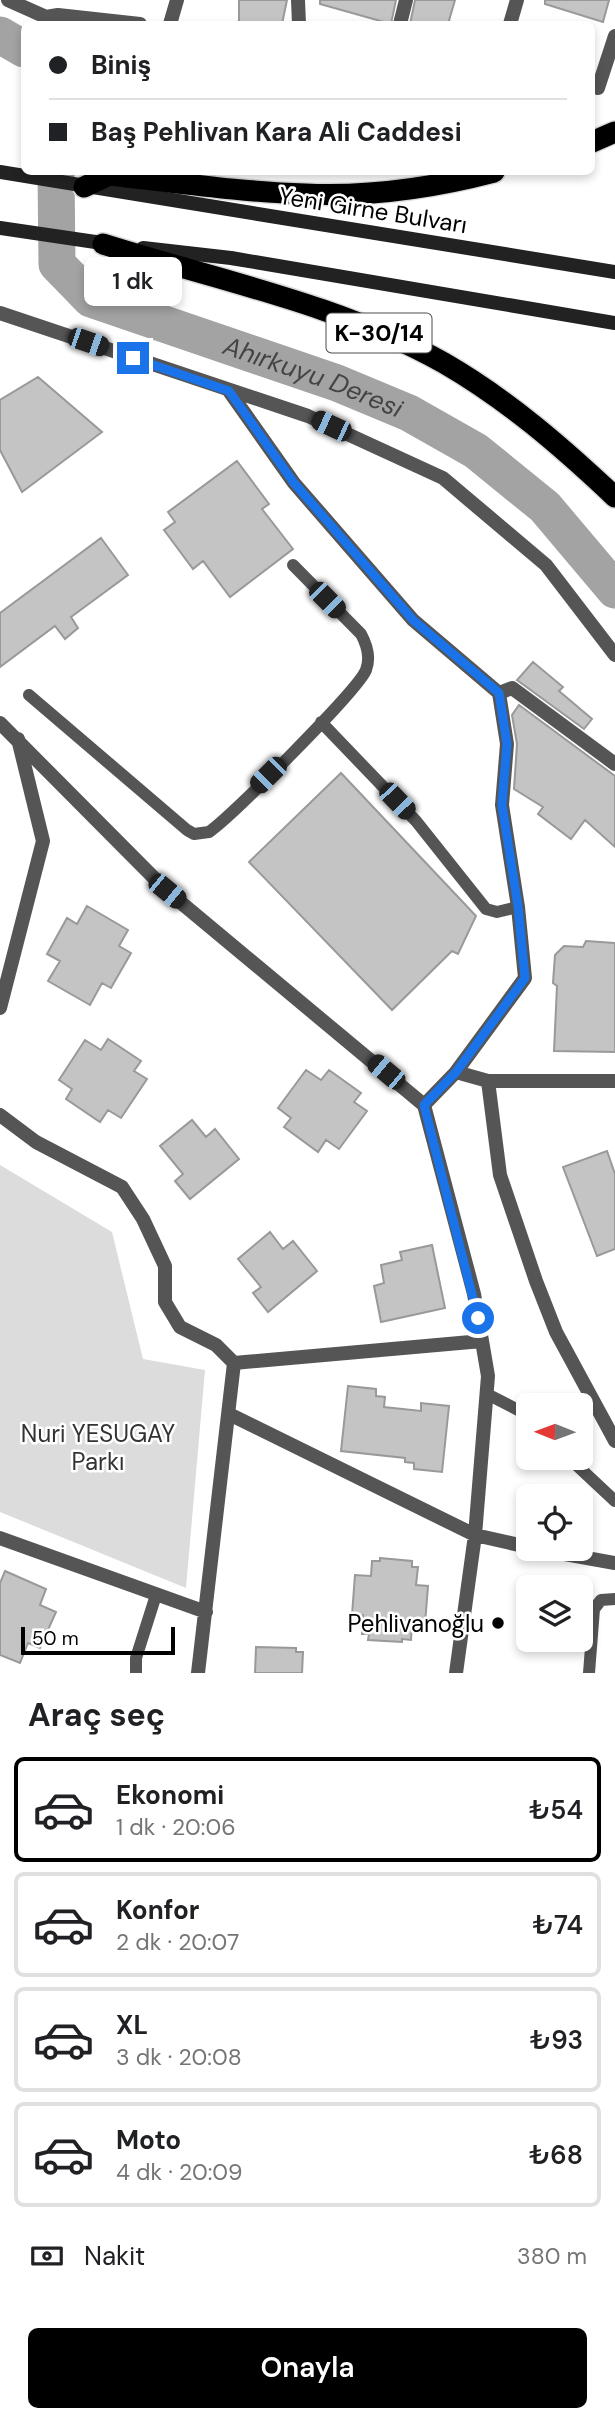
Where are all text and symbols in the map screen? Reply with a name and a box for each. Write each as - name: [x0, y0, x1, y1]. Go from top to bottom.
- text: Biniş: [91, 48, 151, 82]
- text: Baş Pehlivan Kara Ali Caddesi: [91, 115, 462, 149]
- street label: Yeni Girne Bulvarı: [277, 180, 469, 240]
- callout: 1 dk: [84, 256, 182, 306]
- text: 1 dk: [112, 266, 154, 296]
- road number: K-30/14: [326, 314, 432, 352]
- car: [65, 325, 112, 359]
- water label: Ahırkuyu Deresi: [218, 328, 408, 426]
- route end: [117, 342, 149, 374]
- car: [308, 408, 355, 444]
- car: [305, 578, 350, 622]
- car: [246, 753, 291, 797]
- car: [375, 779, 420, 823]
- car: [145, 870, 190, 912]
- car: [364, 1050, 409, 1094]
- route start: [462, 1302, 494, 1334]
- north arrow: [516, 1393, 593, 1470]
- map controls: [516, 1393, 593, 1652]
- park label: Nuri YESUGAY Parkı: [21, 1418, 175, 1477]
- button: locate: [516, 1484, 593, 1561]
- button: layers: [516, 1575, 593, 1652]
- place label: Pehlivanoğlu: [348, 1608, 484, 1639]
- marker: Pehlivanoğlu: [490, 1615, 506, 1631]
- scale bar: [21, 1624, 175, 1656]
- text: 50 m: [32, 1626, 79, 1651]
- text: Araç seç: [28, 1694, 165, 1736]
- icon: car: [32, 1778, 95, 1841]
- text: Ekonomi: [116, 1778, 224, 1812]
- text: ₺54: [529, 1793, 583, 1827]
- text: 1 dk · 20:06: [116, 1812, 236, 1842]
- icon: car: [32, 1893, 95, 1956]
- text: Konfor: [116, 1893, 199, 1927]
- text: ₺74: [533, 1908, 583, 1942]
- text: 2 dk · 20:07: [116, 1927, 239, 1957]
- icon: car: [32, 2008, 95, 2071]
- text: XL: [116, 2008, 148, 2042]
- text: ₺93: [530, 2023, 583, 2057]
- text: 3 dk · 20:08: [116, 2042, 242, 2072]
- icon: car: [32, 2123, 95, 2186]
- text: Moto: [116, 2123, 181, 2157]
- text: ₺68: [529, 2138, 583, 2172]
- text: 4 dk · 20:09: [116, 2157, 242, 2187]
- icon: cash: [28, 2237, 66, 2275]
- text: Nakit: [84, 2239, 145, 2273]
- text: 380 m: [517, 2241, 587, 2271]
- button: Onayla: [28, 2328, 587, 2408]

